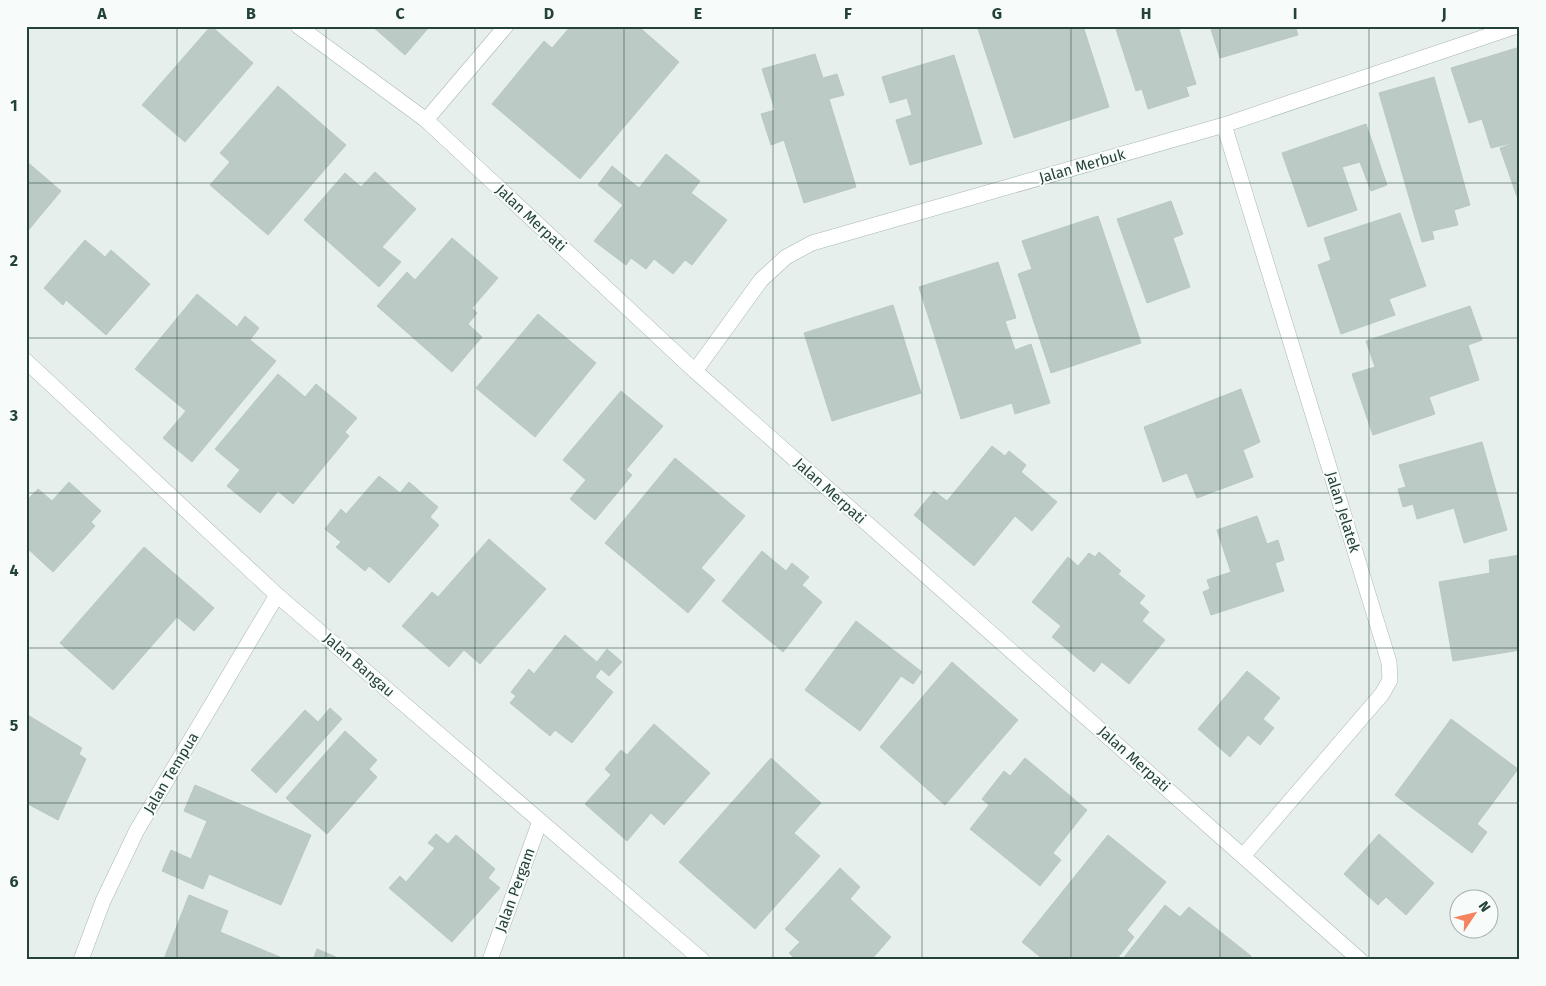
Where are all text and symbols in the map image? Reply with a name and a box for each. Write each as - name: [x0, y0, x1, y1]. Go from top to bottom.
- text: A: [96, 4, 107, 23]
- text: B: [246, 4, 256, 23]
- text: C: [395, 4, 405, 23]
- text: D: [544, 4, 554, 23]
- text: E: [694, 4, 702, 23]
- text: F: [844, 4, 852, 23]
- text: G: [992, 4, 1002, 23]
- text: H: [1141, 4, 1151, 23]
- text: I: [1293, 4, 1297, 23]
- text: J: [1440, 4, 1447, 23]
- text: 1: [10, 96, 18, 115]
- street label: Jalan Merbuk: [1037, 145, 1127, 187]
- street label: Jalan Merpati: [492, 181, 570, 255]
- text: 2: [10, 251, 18, 270]
- text: 3: [9, 406, 18, 425]
- street label: Jalan Merpati: [791, 454, 869, 528]
- street label: Jalan Jelatek: [1322, 469, 1364, 555]
- text: 4: [9, 561, 19, 580]
- street label: Jalan Bangau: [320, 629, 398, 701]
- text: 5: [10, 716, 19, 735]
- street label: Jalan Merpati: [1095, 722, 1173, 796]
- street label: Jalan Tempua: [140, 729, 202, 817]
- street label: Jalan Pergam: [491, 845, 539, 935]
- text: 6: [9, 872, 19, 891]
- north arrow: [1448, 888, 1498, 938]
- text: N: [1475, 898, 1494, 916]

